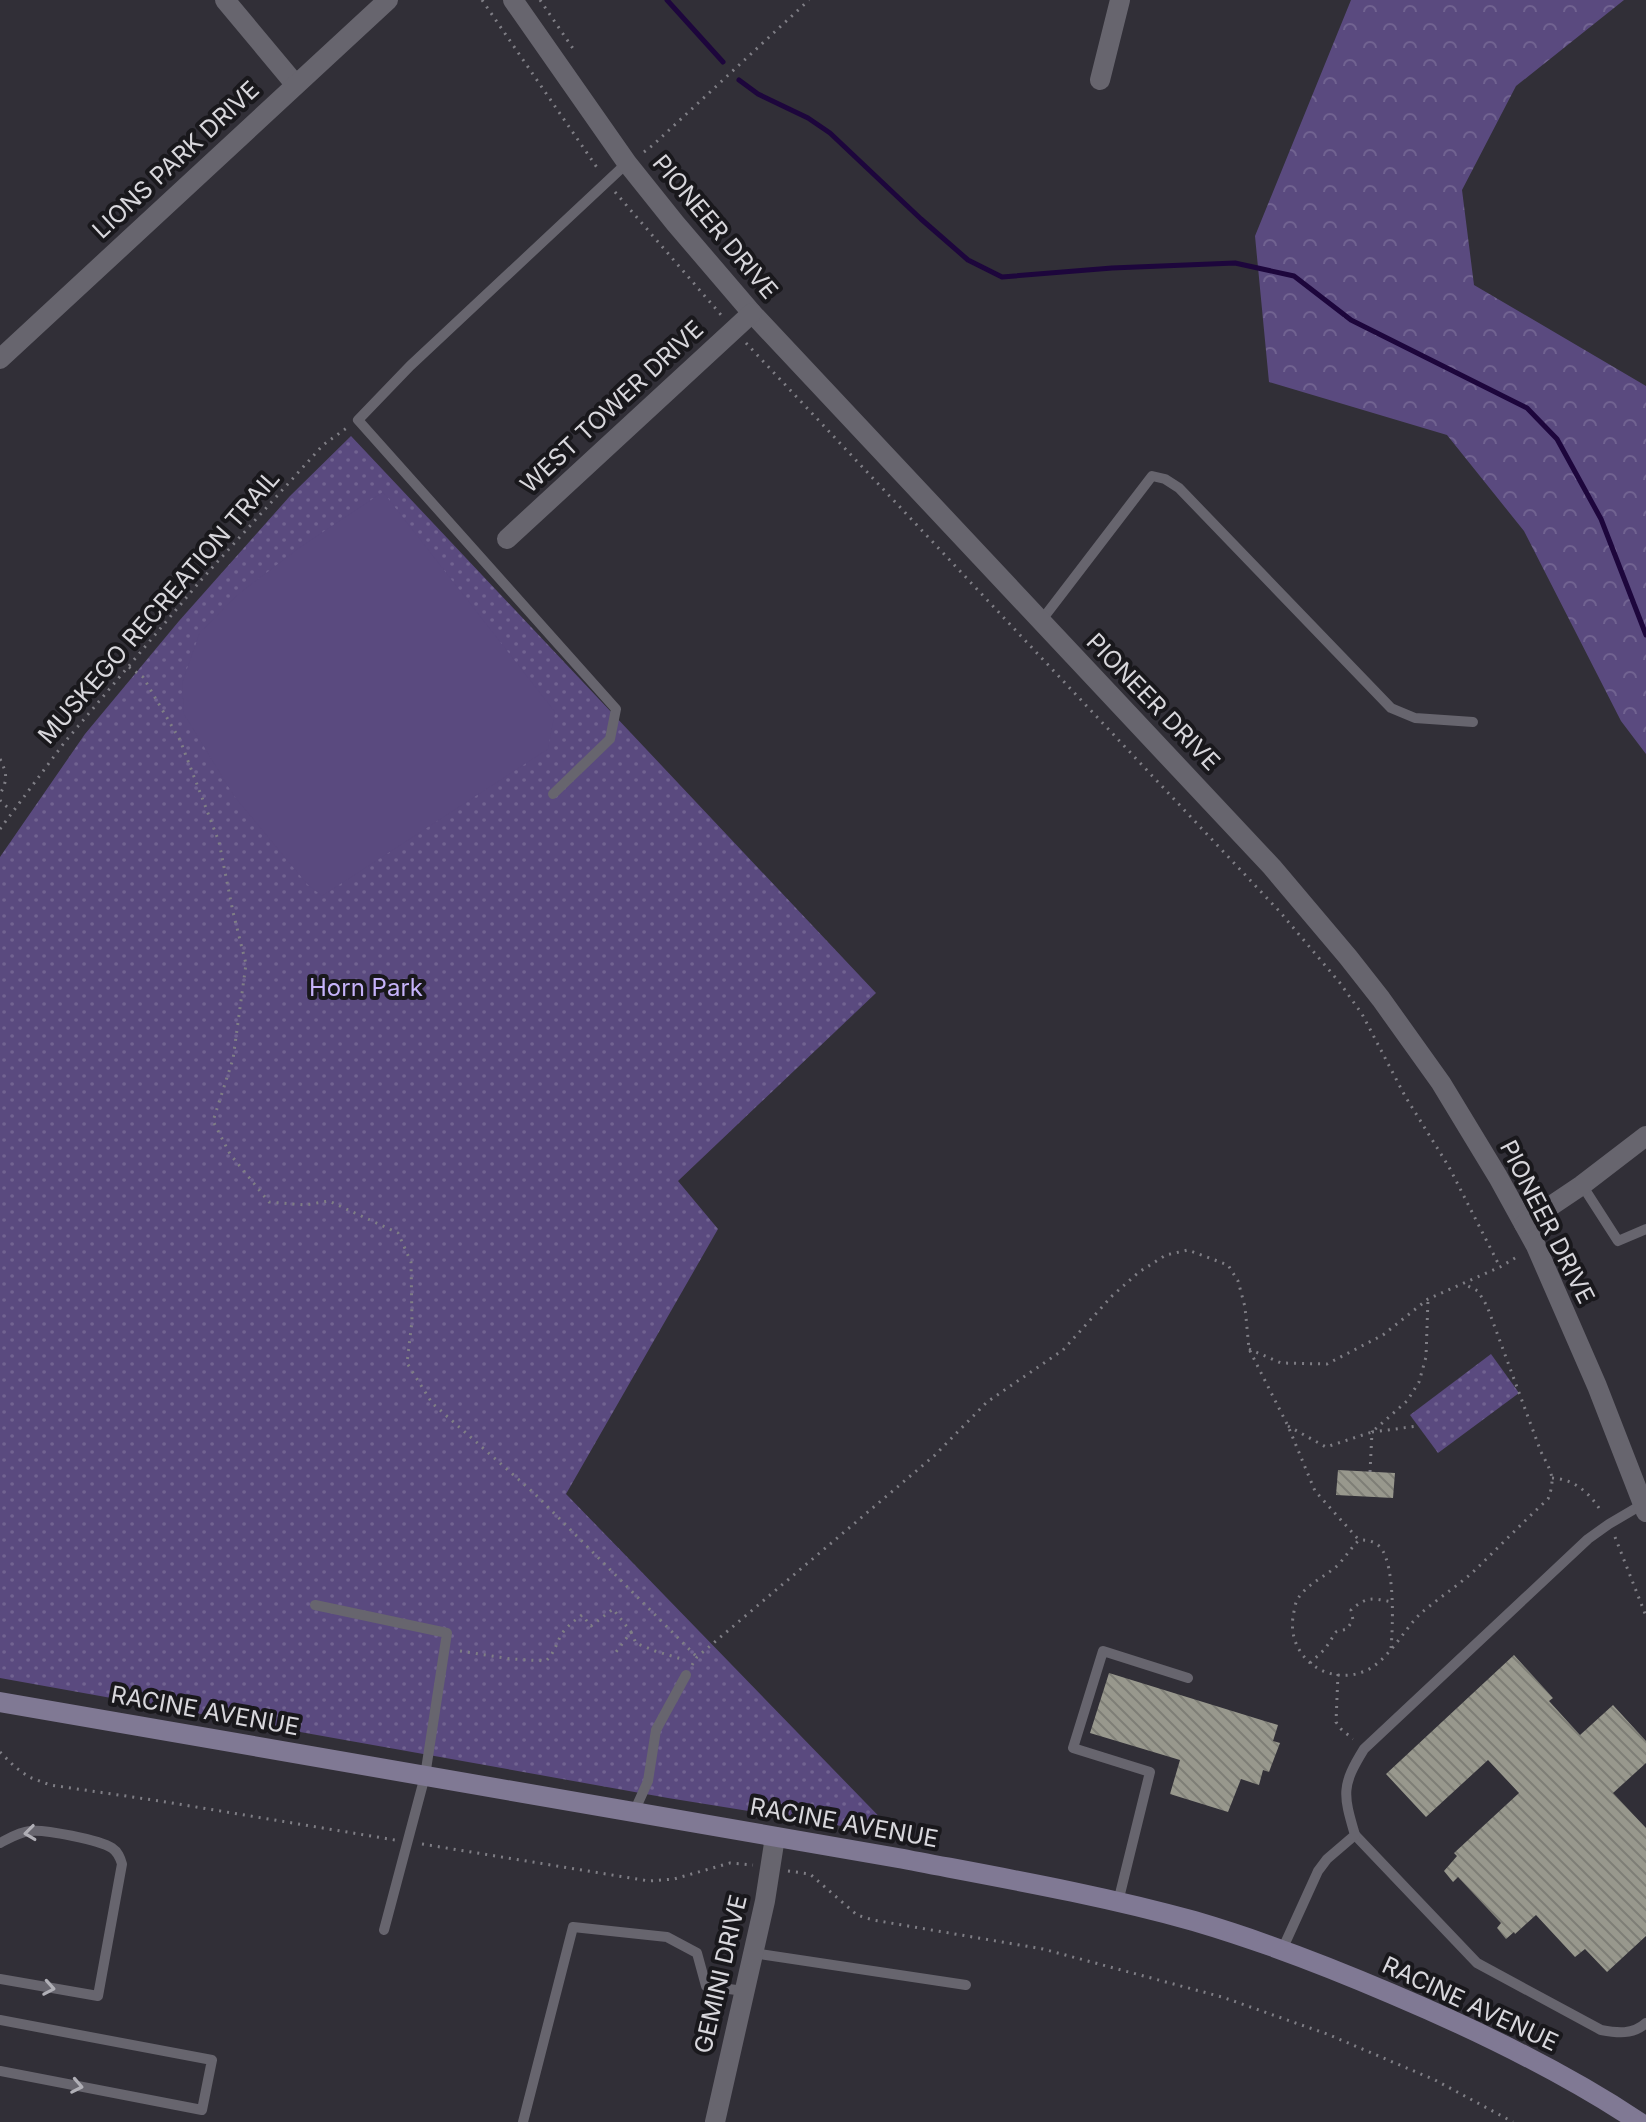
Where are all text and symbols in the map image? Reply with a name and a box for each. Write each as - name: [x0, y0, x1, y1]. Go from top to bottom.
- street label: LIONS PARK DRIVE: [86, 75, 265, 244]
- street label: PIONEER DRIVE: [647, 149, 784, 305]
- street label: WEST TOWER DRIVE: [514, 314, 709, 499]
- street label: MUSKEGO RECREATION TRAIL: [32, 464, 285, 749]
- street label: PIONEER DRIVE: [1081, 627, 1226, 776]
- park label: Horn Park: [309, 973, 423, 1002]
- street label: PIONEER DRIVE: [1494, 1135, 1601, 1308]
- street label: RACINE AVENUE: [109, 1680, 301, 1741]
- street label: RACINE AVENUE: [748, 1792, 940, 1853]
- one-way arrow: [23, 1824, 36, 1841]
- street label: GEMINI DRIVE: [688, 1892, 753, 2056]
- street label: RACINE AVENUE: [1378, 1950, 1563, 2057]
- one-way arrow: [42, 1978, 56, 1995]
- one-way arrow: [70, 2076, 83, 2093]

